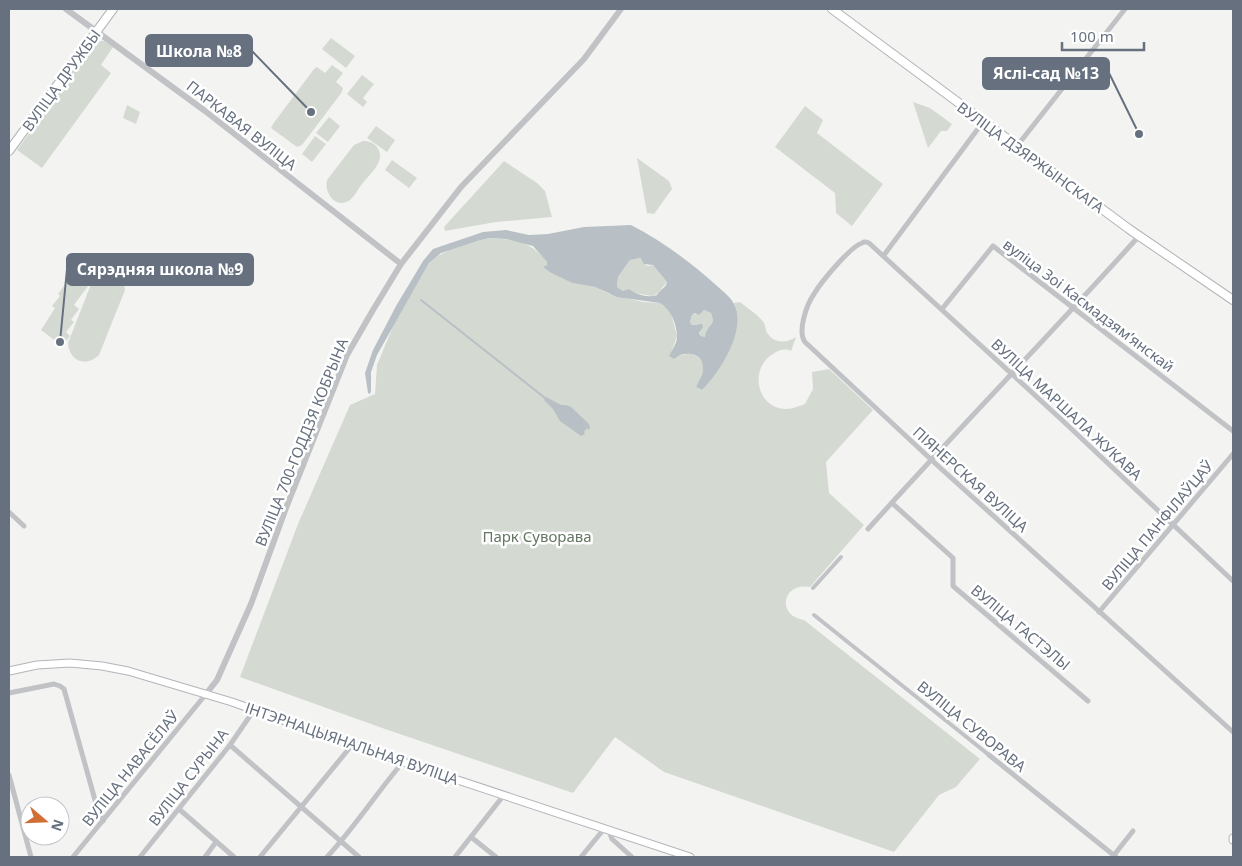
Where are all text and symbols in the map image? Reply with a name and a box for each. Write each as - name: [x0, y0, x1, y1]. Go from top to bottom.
- scale bar: [1062, 20, 1144, 52]
- street label: ВУЛІЦА ДРУЖБЫ: [17, 25, 105, 135]
- text: 100 m: [1070, 26, 1114, 46]
- callout: Школа №8: [146, 35, 252, 66]
- text: Школа №8: [156, 40, 242, 62]
- callout: Яслі-сад №13: [983, 58, 1109, 89]
- text: Яслі-сад №13: [993, 62, 1099, 84]
- street label: ПАРКАВАЯ ВУЛІЦА: [183, 76, 301, 175]
- street label: ВУЛІЦА ДЗЯРЖЫНСКАГА: [954, 97, 1109, 217]
- street label: вуліца Зоі Касмадзямʼянскай: [999, 234, 1179, 376]
- callout: Сярэдняя школа №9: [67, 254, 253, 285]
- text: Сярэдняя школа №9: [77, 258, 243, 280]
- street label: ВУЛІЦА МАРШАЛА ЖУКАВА: [987, 334, 1147, 485]
- street label: ВУЛІЦА 700-ГОДДЗЯ КОБРЫНА: [250, 335, 352, 549]
- street label: ПІЯНЕРСКАЯ ВУЛІЦА: [909, 422, 1033, 536]
- street label: ВУЛІЦА ПАНФІЛАЎЦАЎ: [1097, 455, 1218, 594]
- park label: Парк Суворава: [482, 526, 592, 546]
- street label: ВУЛІЦА ГАСТЭЛЫ: [967, 580, 1075, 674]
- street label: ВУЛІЦА СУВОРАВА: [914, 676, 1031, 776]
- street label: ІНТЭРНАЦЫЯНАЛЬНАЯ ВУЛІЦА: [243, 697, 462, 789]
- street label: ВУЛІЦА НАВАСЁЛАЎ: [77, 705, 183, 830]
- street label: ВУЛІЦА СУРЫНА: [144, 724, 233, 830]
- north arrow: [20, 796, 70, 846]
- text: N: [47, 817, 69, 834]

